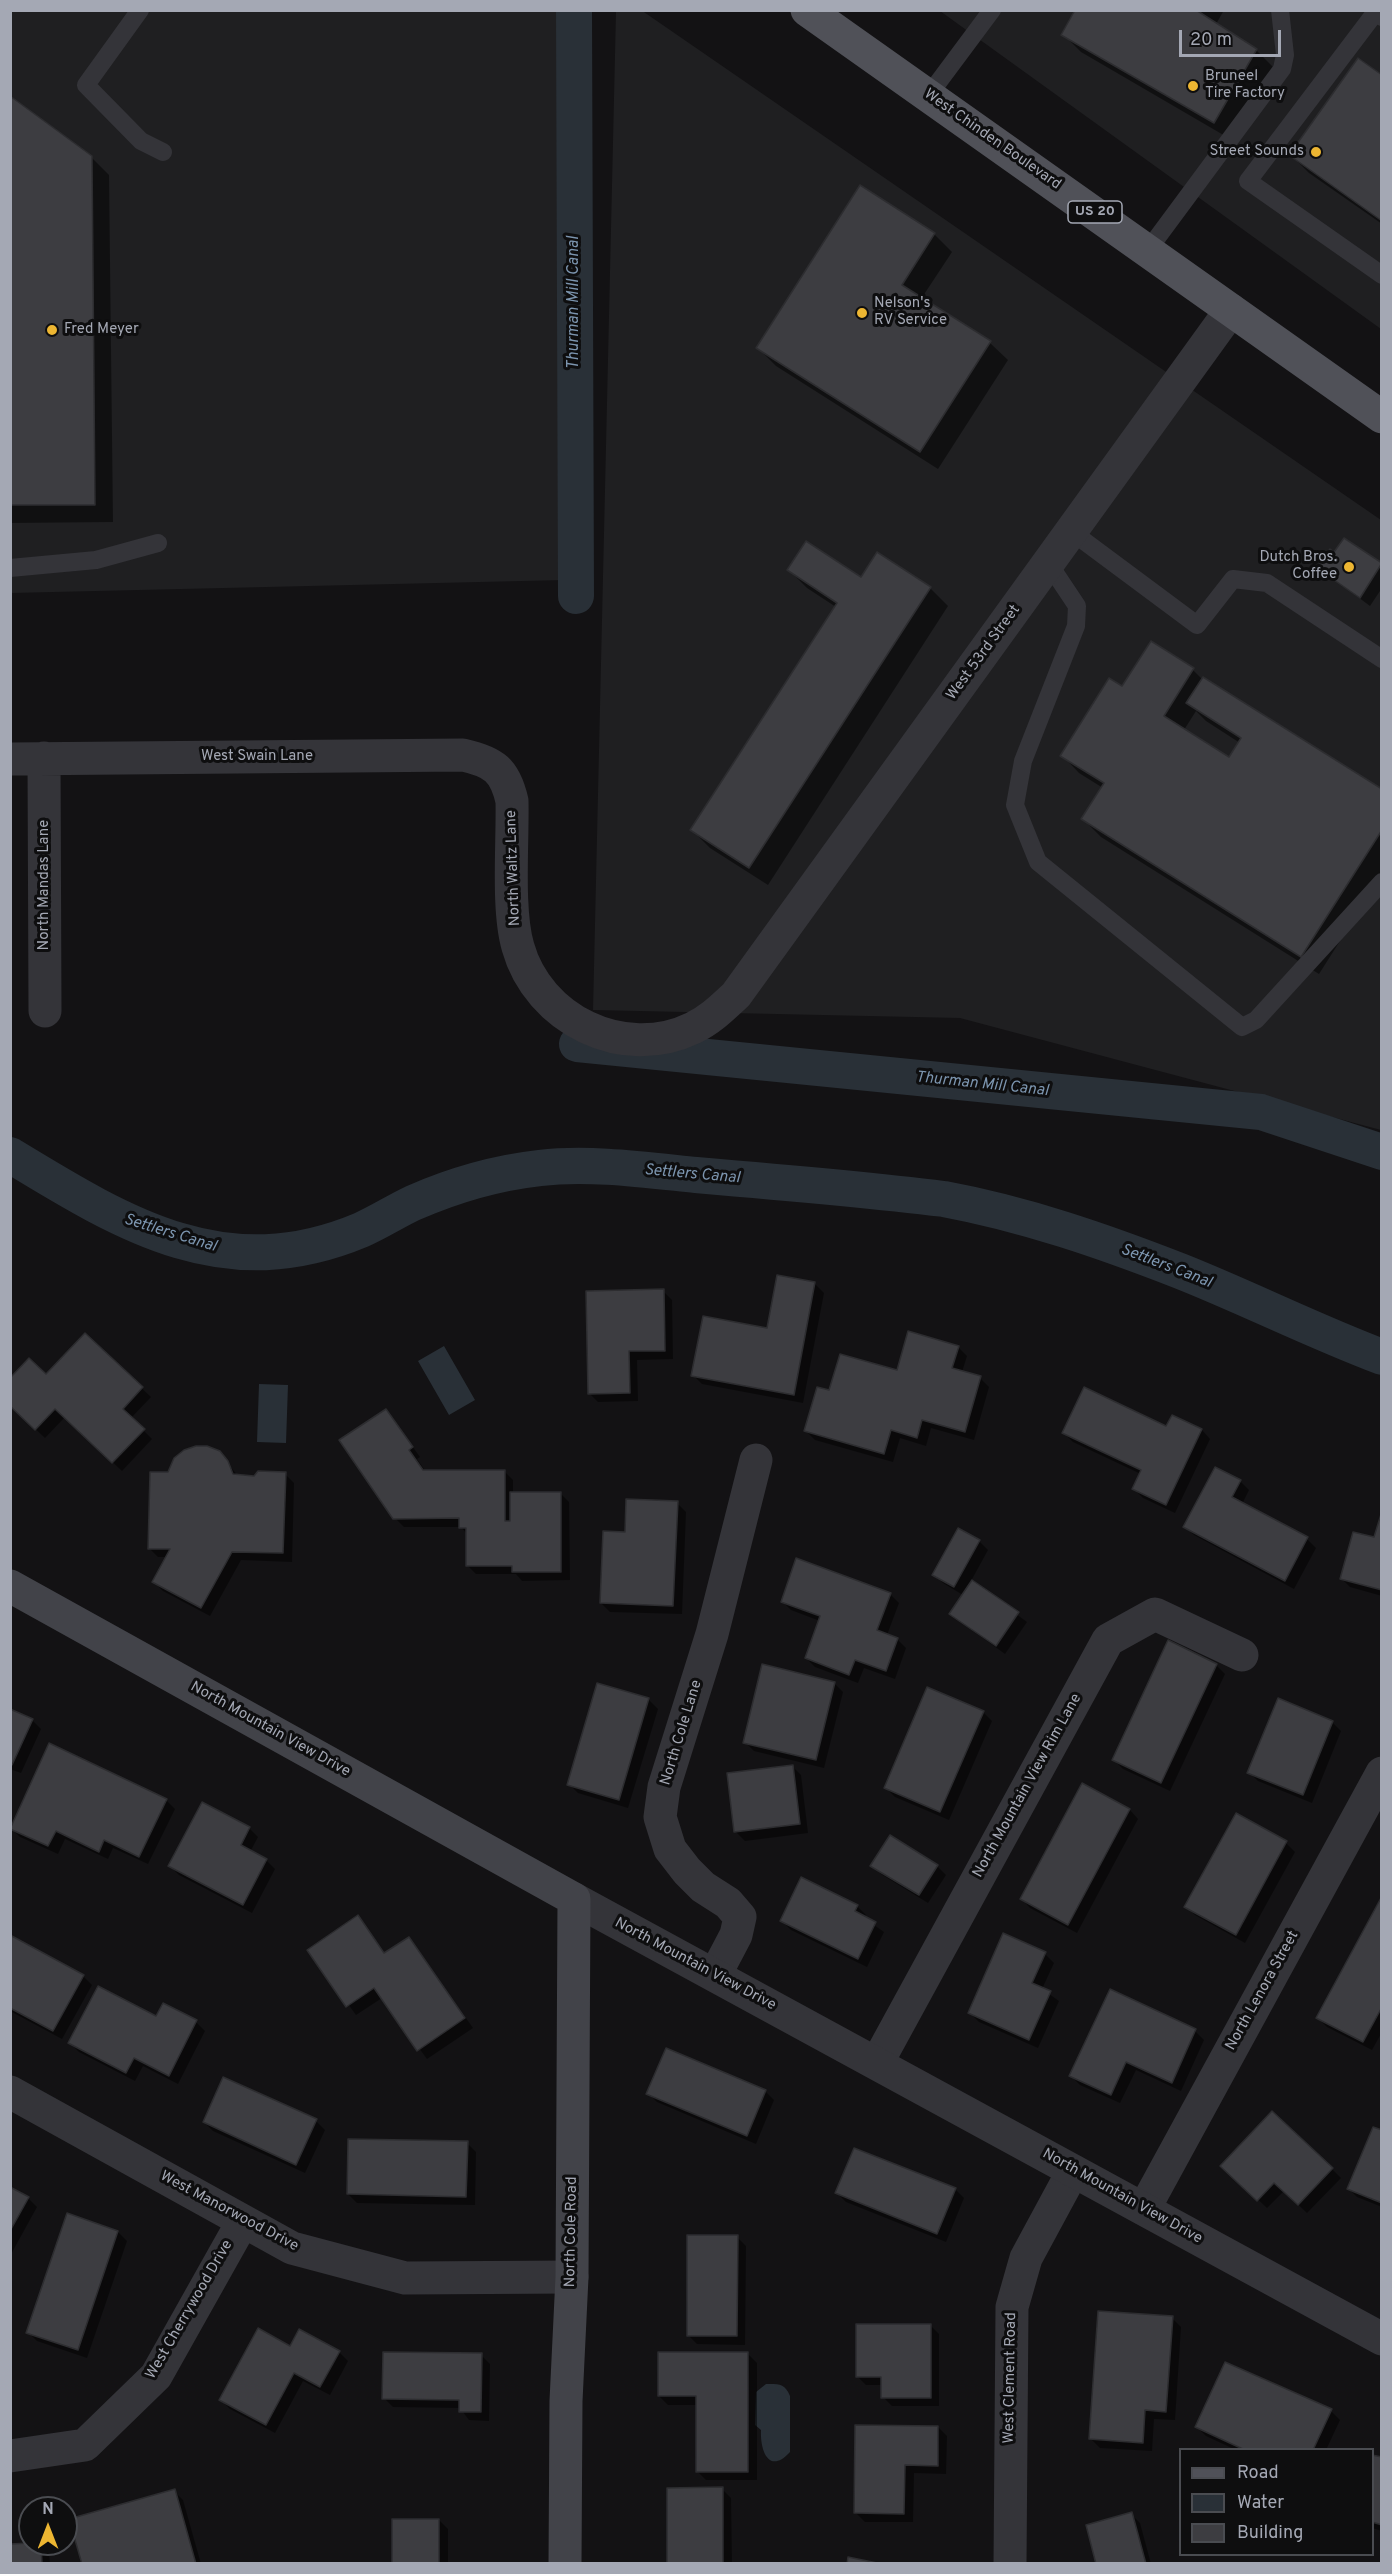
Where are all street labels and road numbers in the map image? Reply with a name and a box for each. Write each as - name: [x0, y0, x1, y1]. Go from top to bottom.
- street label: West Chinden Boulevard: [920, 86, 1064, 194]
- road number: US 20: [1068, 201, 1122, 223]
- street label: West 53rd Street: [943, 602, 1025, 704]
- street label: West Swain Lane: [201, 748, 313, 766]
- street label: North Waltz Lane: [503, 810, 525, 926]
- street label: North Mandas Lane: [36, 820, 54, 950]
- street label: North Mountain View Drive: [187, 1678, 353, 1782]
- street label: North Cole Lane: [657, 1678, 707, 1788]
- street label: North Mountain View Rim Lane: [970, 1691, 1086, 1881]
- street label: North Mountain View Drive: [611, 1915, 779, 2015]
- street label: North Lenora Street: [1223, 1928, 1303, 2054]
- street label: North Mountain View Drive: [1039, 2145, 1205, 2249]
- street label: West Manorwood Drive: [157, 2168, 301, 2256]
- street label: North Cole Road: [562, 2176, 582, 2288]
- street label: West Cherrywood Drive: [143, 2237, 237, 2383]
- street label: West Clement Road: [1001, 2312, 1021, 2444]

